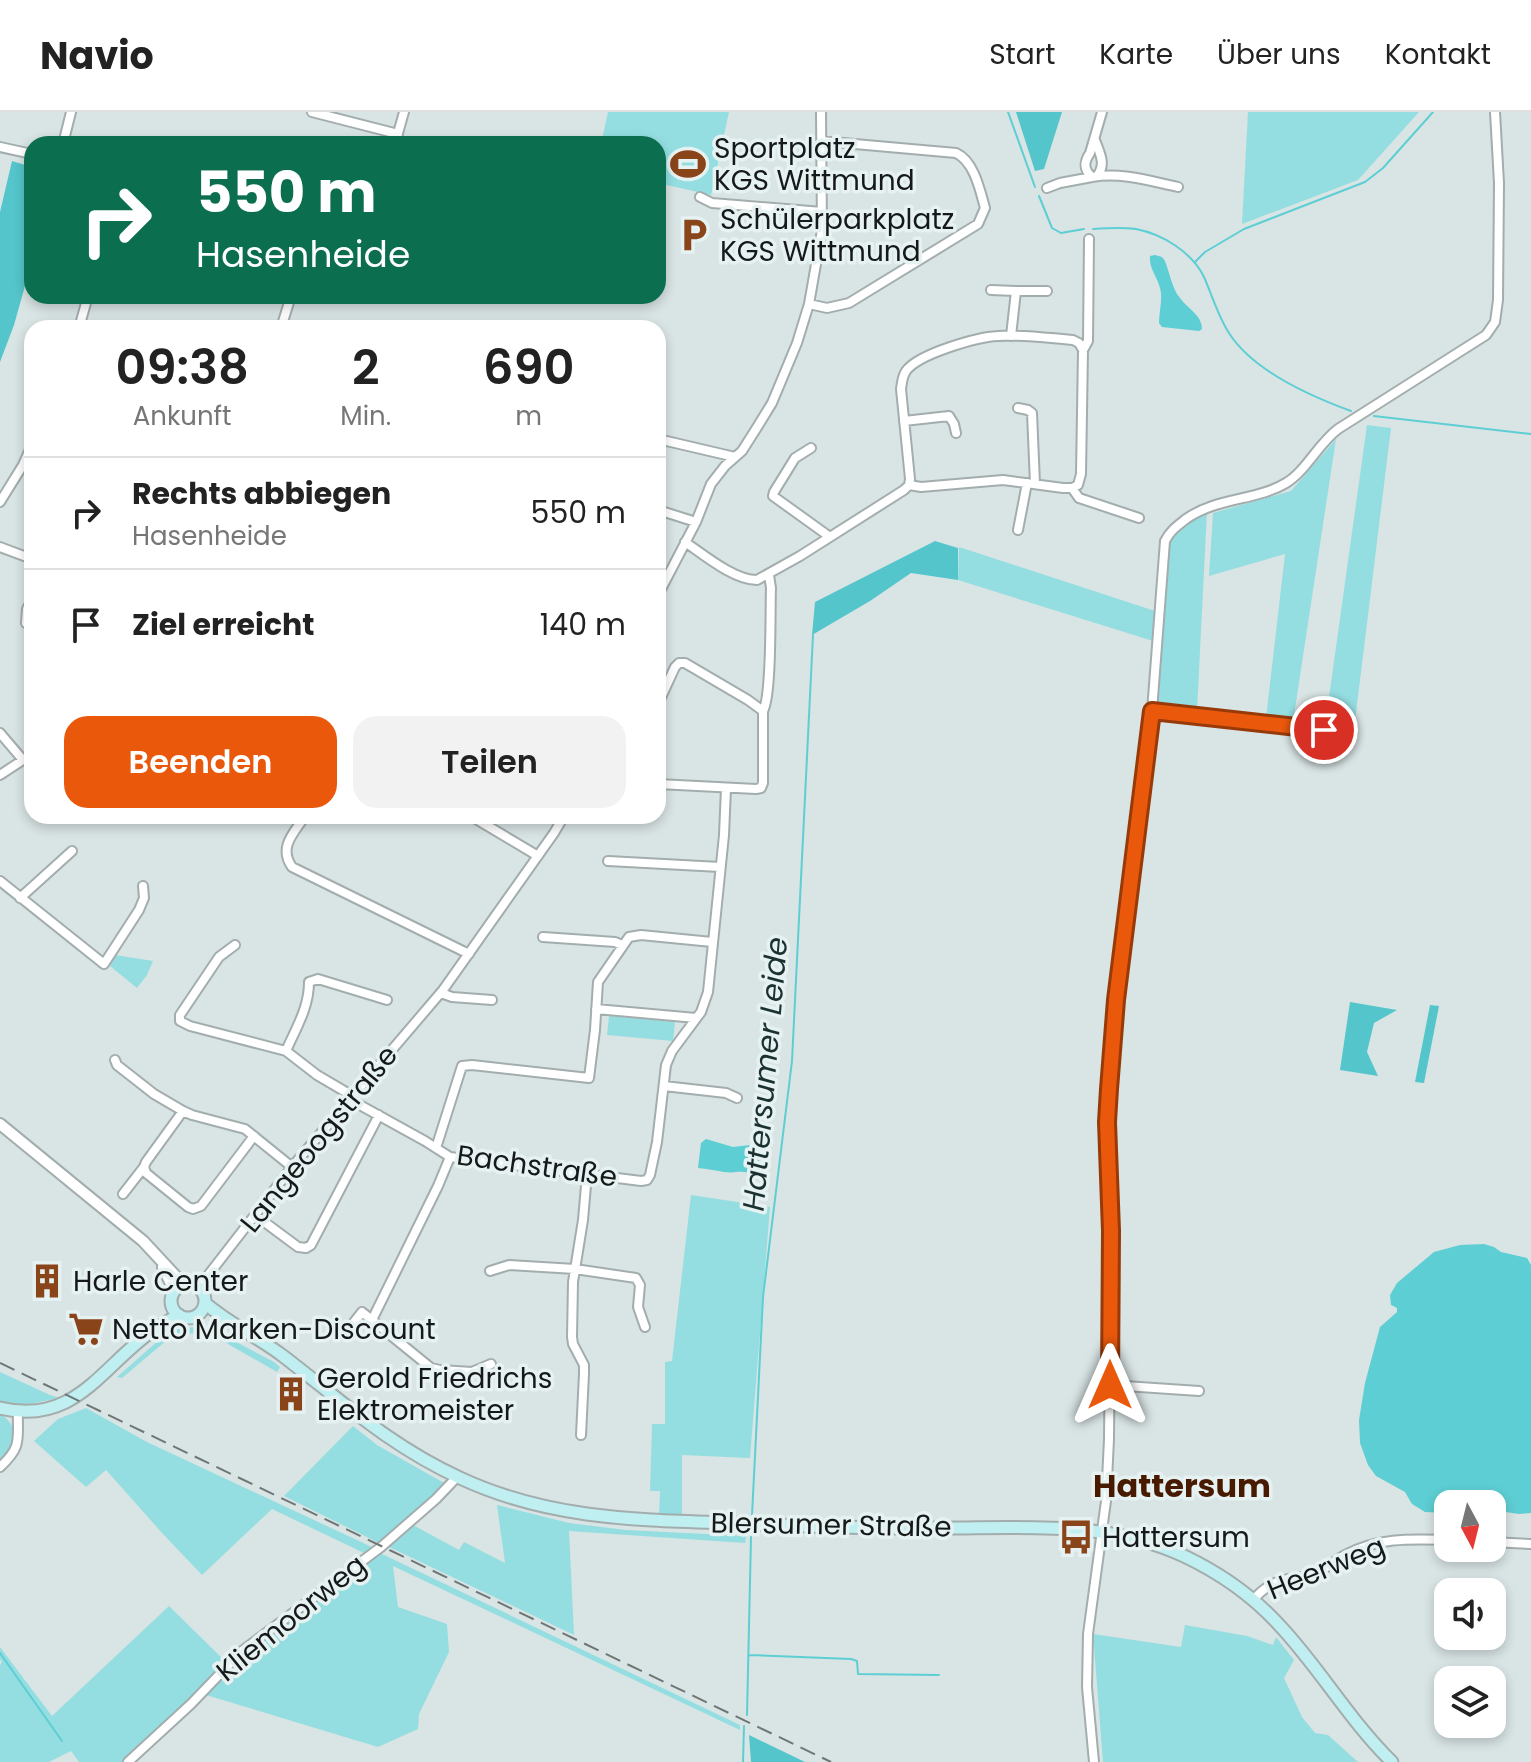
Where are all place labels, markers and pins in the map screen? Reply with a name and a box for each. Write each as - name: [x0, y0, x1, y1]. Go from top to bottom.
- place label: Sportplatz KGS Wittmund: [714, 129, 915, 200]
- sports icon: Sportplatz KGS Wittmund: [669, 145, 707, 183]
- place label: Schülerparkplatz KGS Wittmund: [720, 200, 954, 271]
- parking icon: Schülerparkplatz KGS Wittmund: [675, 216, 713, 254]
- pin: [1290, 696, 1358, 764]
- building icon: Harle Center: [28, 1262, 66, 1300]
- place label: Harle Center: [73, 1262, 248, 1301]
- supermarket icon: Netto Marken-Discount: [67, 1310, 105, 1348]
- place label: Netto Marken-Discount: [112, 1310, 436, 1349]
- place label: Gerold Friedrichs Elektromeister: [317, 1359, 552, 1430]
- building icon: Gerold Friedrichs Elektromeister: [272, 1375, 310, 1413]
- bus stop icon: Hattersum: [1057, 1518, 1095, 1556]
- place label: Hattersum: [1102, 1518, 1250, 1557]

